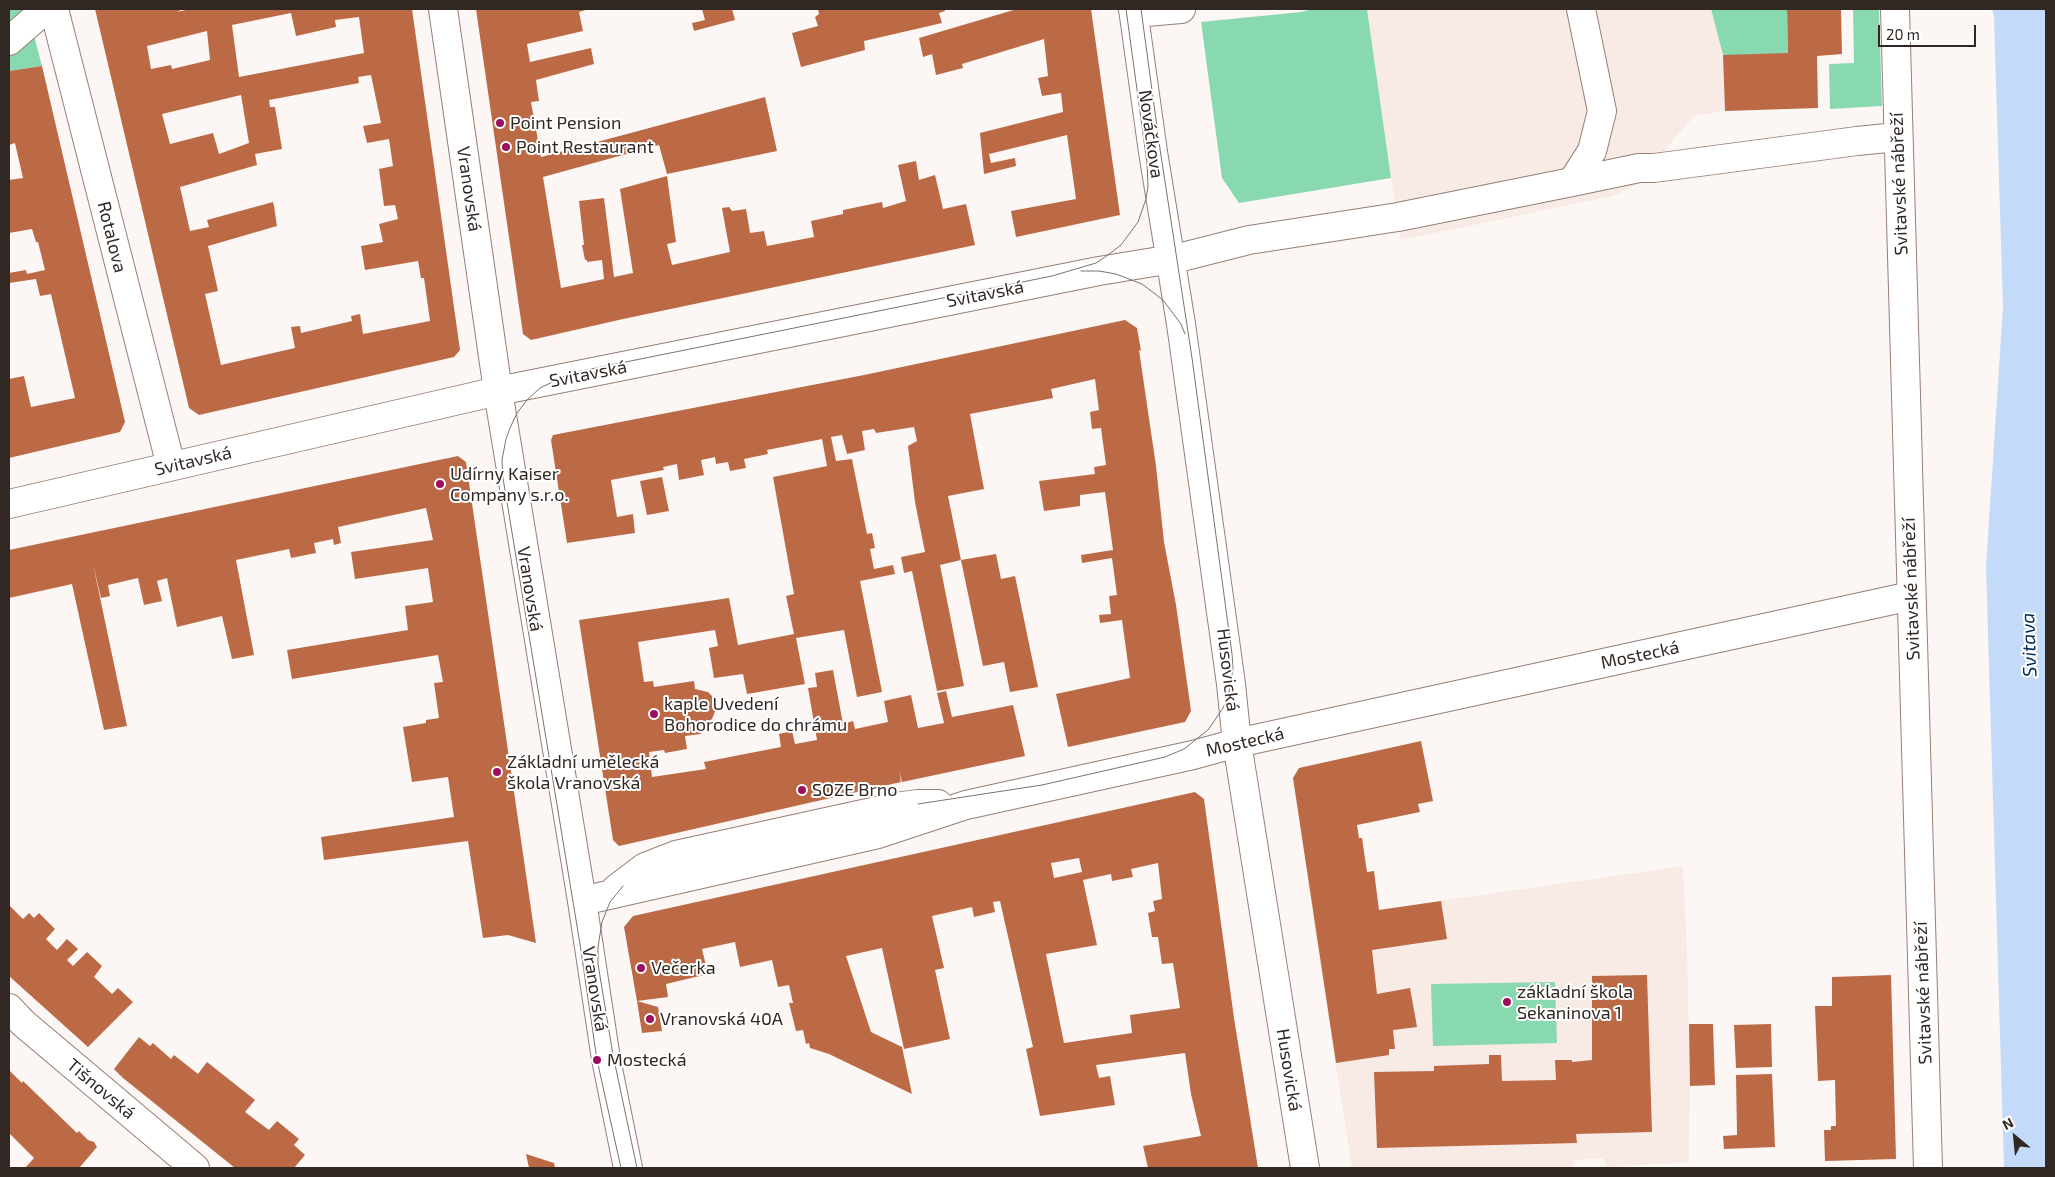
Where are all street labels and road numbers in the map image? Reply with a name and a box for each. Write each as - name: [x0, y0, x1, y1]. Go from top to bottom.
- street label: Nováčkova: [1134, 88, 1168, 180]
- street label: Svitavské nábřeží: [1886, 112, 1912, 256]
- street label: Vranovská: [452, 145, 486, 233]
- street label: Rotalova: [93, 199, 131, 275]
- street label: Svitavská: [944, 276, 1026, 312]
- street label: Svitavská: [547, 356, 629, 392]
- street label: Svitavská: [152, 442, 234, 480]
- street label: Svitavské nábřeží: [1898, 517, 1924, 661]
- street label: Vranovská: [513, 545, 547, 633]
- street label: Husovická: [1212, 627, 1244, 713]
- street label: Mostecká: [1599, 636, 1681, 674]
- street label: Mostecká: [1204, 723, 1286, 761]
- street label: Svitavské nábřeží: [1910, 921, 1936, 1065]
- street label: Vranovská: [578, 945, 612, 1033]
- street label: Husovická: [1272, 1027, 1306, 1113]
- street label: Tišnovská: [63, 1054, 139, 1124]

